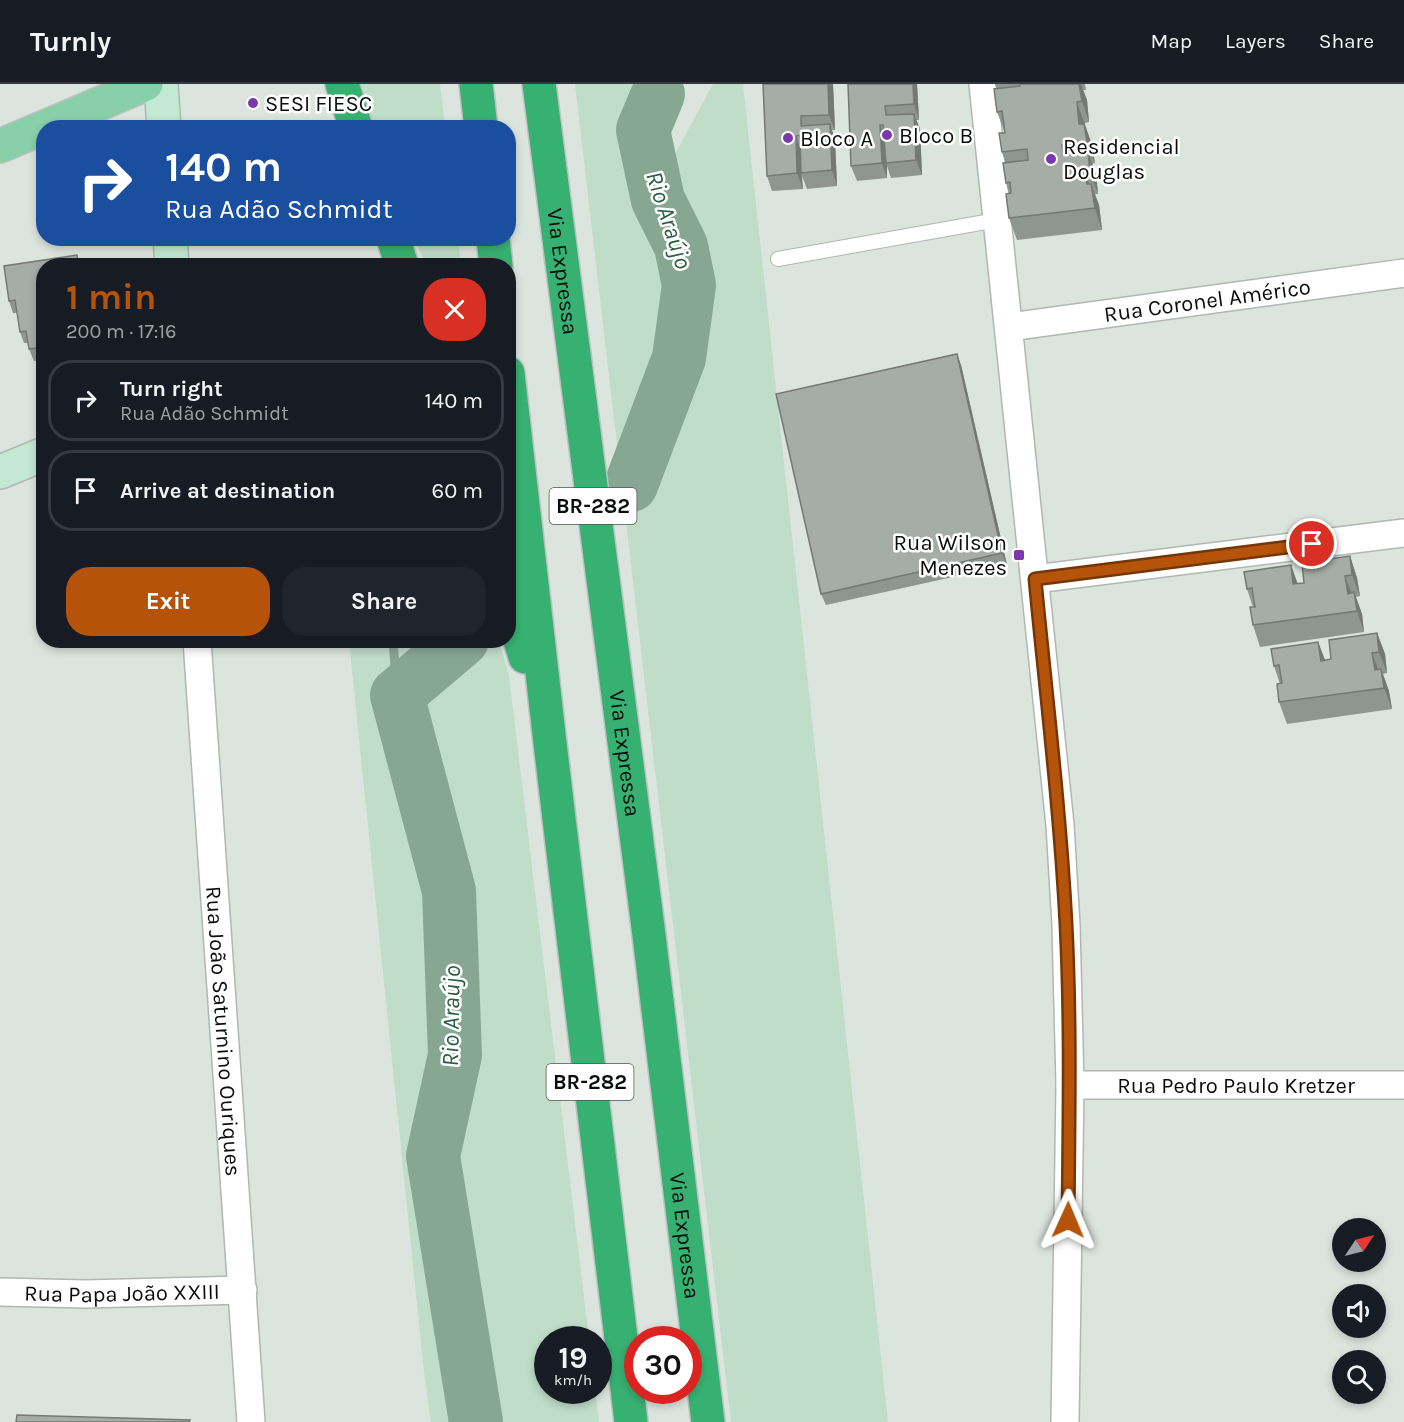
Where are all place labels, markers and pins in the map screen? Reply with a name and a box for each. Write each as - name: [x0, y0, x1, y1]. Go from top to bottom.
- place label: SESI FIESC: [265, 91, 372, 117]
- marker: SESI FIESC: [246, 96, 260, 110]
- place label: Bloco B: [899, 123, 973, 149]
- place label: Bloco A: [800, 126, 873, 152]
- marker: Bloco B: [880, 128, 894, 142]
- marker: Bloco A: [781, 131, 795, 145]
- place label: Residencial Douglas: [1063, 134, 1180, 185]
- marker: Residencial Douglas: [1044, 152, 1058, 166]
- pin: [1286, 518, 1337, 569]
- place label: Rua Wilson Menezes: [894, 530, 1007, 581]
- marker: Rua Wilson Menezes: [1012, 548, 1026, 562]

